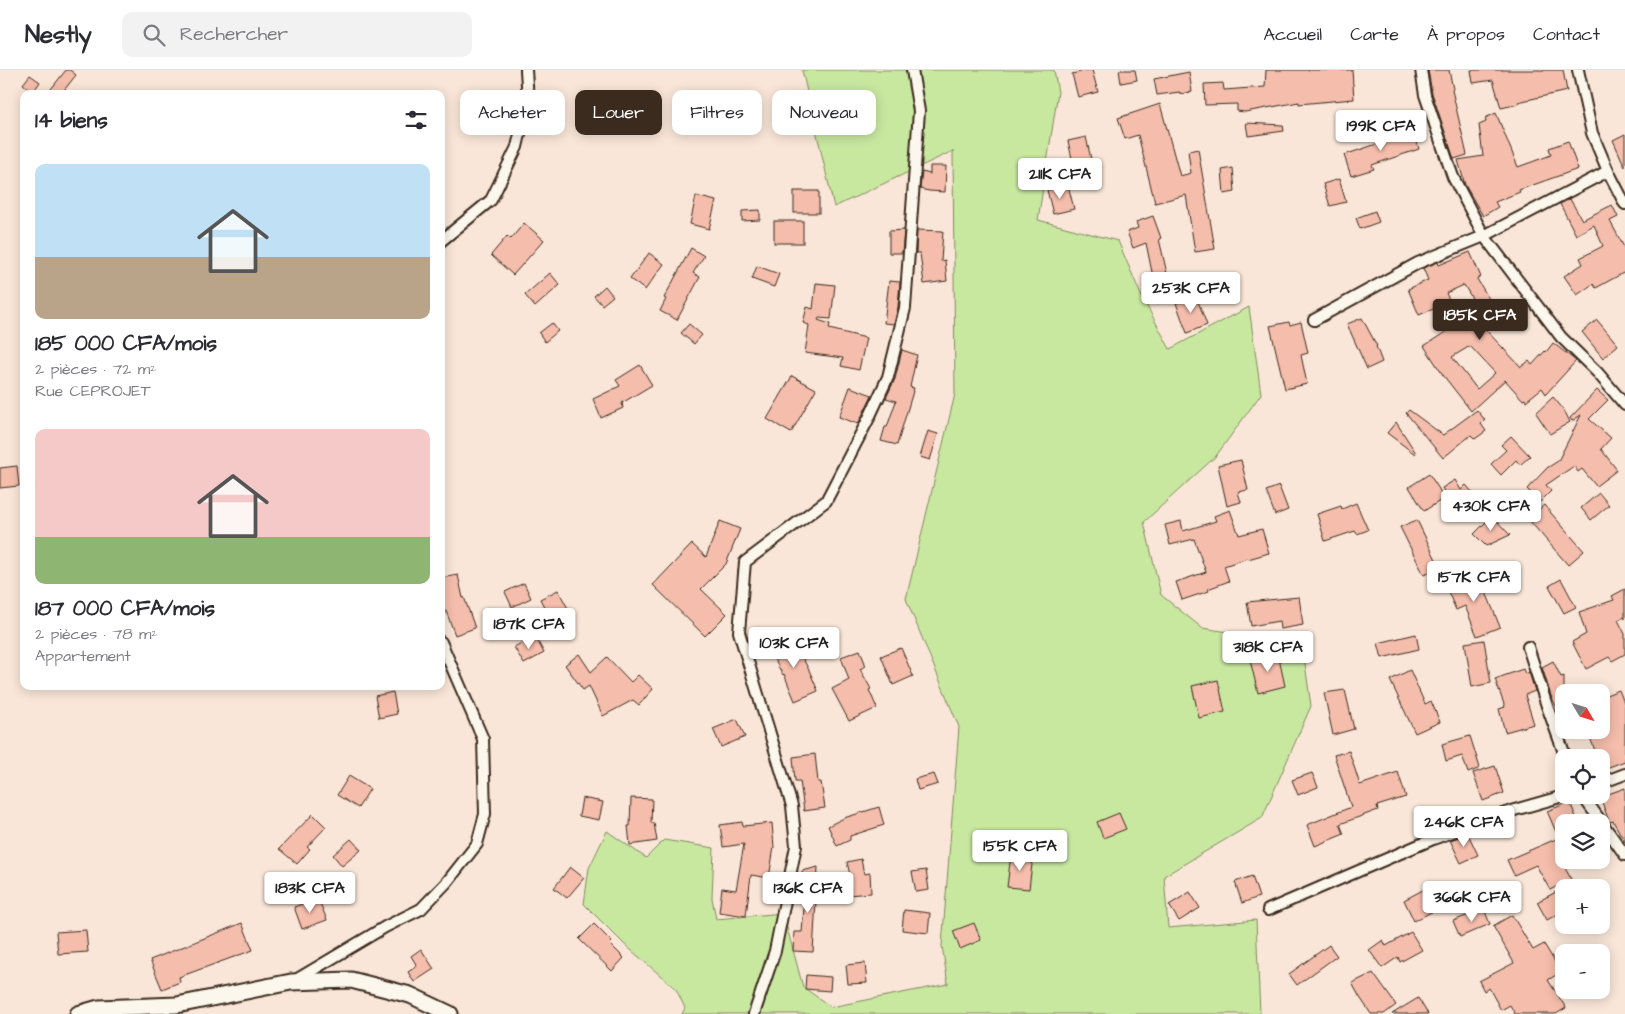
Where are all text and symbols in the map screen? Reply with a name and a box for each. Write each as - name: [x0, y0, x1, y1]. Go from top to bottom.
- search box: [122, 12, 472, 57]
- text: Nestly: [25, 18, 92, 52]
- icon: search: [140, 21, 168, 49]
- text: Rechercher: [180, 21, 288, 48]
- text: Accueil: [1263, 22, 1322, 47]
- text: Carte: [1350, 22, 1399, 47]
- text: À propos: [1427, 22, 1505, 47]
- text: Contact: [1533, 22, 1600, 47]
- chip: Acheter: [460, 90, 565, 135]
- chip: Louer: [575, 90, 662, 135]
- chip: Filtres: [672, 90, 762, 135]
- chip: Nouveau: [772, 90, 876, 135]
- text: 14 biens: [35, 106, 108, 135]
- icon: filters: [402, 106, 430, 134]
- pin: 199K CFA: [1329, 109, 1433, 152]
- text: 199K CFA: [1346, 115, 1416, 137]
- pin: 211K CFA: [1008, 158, 1112, 200]
- text: 211K CFA: [1029, 163, 1091, 185]
- icon: home: [188, 196, 278, 286]
- pin: 253K CFA: [1139, 272, 1243, 314]
- text: 253K CFA: [1152, 277, 1230, 299]
- pin: 185K CFA: [1428, 298, 1532, 341]
- text: 185K CFA: [1444, 304, 1516, 326]
- text: 185 000 CFA/mois: [35, 329, 217, 358]
- text: 2 pièces · 72 m²: [35, 358, 156, 380]
- text: Rue CEPROJET: [35, 380, 151, 402]
- icon: home: [188, 461, 278, 551]
- pin: 430K CFA: [1439, 490, 1543, 532]
- text: 430K CFA: [1452, 495, 1530, 517]
- pin: 157K CFA: [1422, 560, 1526, 603]
- text: 157K CFA: [1438, 566, 1510, 588]
- text: 187 000 CFA/mois: [35, 594, 215, 623]
- pin: 187K CFA: [477, 608, 581, 650]
- text: 187K CFA: [493, 613, 565, 635]
- text: 2 pièces · 78 m²: [35, 623, 158, 645]
- pin: 103K CFA: [742, 626, 846, 669]
- pin: 318K CFA: [1216, 630, 1320, 673]
- text: 103K CFA: [759, 632, 829, 654]
- text: 318K CFA: [1233, 636, 1303, 658]
- text: Appartement: [35, 645, 131, 667]
- north arrow: [1555, 684, 1610, 739]
- map controls: [1555, 684, 1610, 999]
- button: locate: [1555, 749, 1610, 804]
- pin: 246K CFA: [1412, 806, 1516, 848]
- text: 246K CFA: [1425, 811, 1503, 833]
- button: layers: [1555, 814, 1610, 869]
- pin: 155K CFA: [968, 830, 1072, 872]
- text: 155K CFA: [983, 835, 1057, 857]
- pin: 183K CFA: [258, 872, 362, 914]
- pin: 136K CFA: [756, 872, 860, 914]
- text: 183K CFA: [275, 877, 345, 899]
- text: 136K CFA: [774, 877, 842, 899]
- button: +: [1555, 879, 1610, 934]
- pin: 366K CFA: [1420, 880, 1524, 923]
- text: 366K CFA: [1434, 886, 1510, 908]
- button: −: [1555, 944, 1610, 999]

